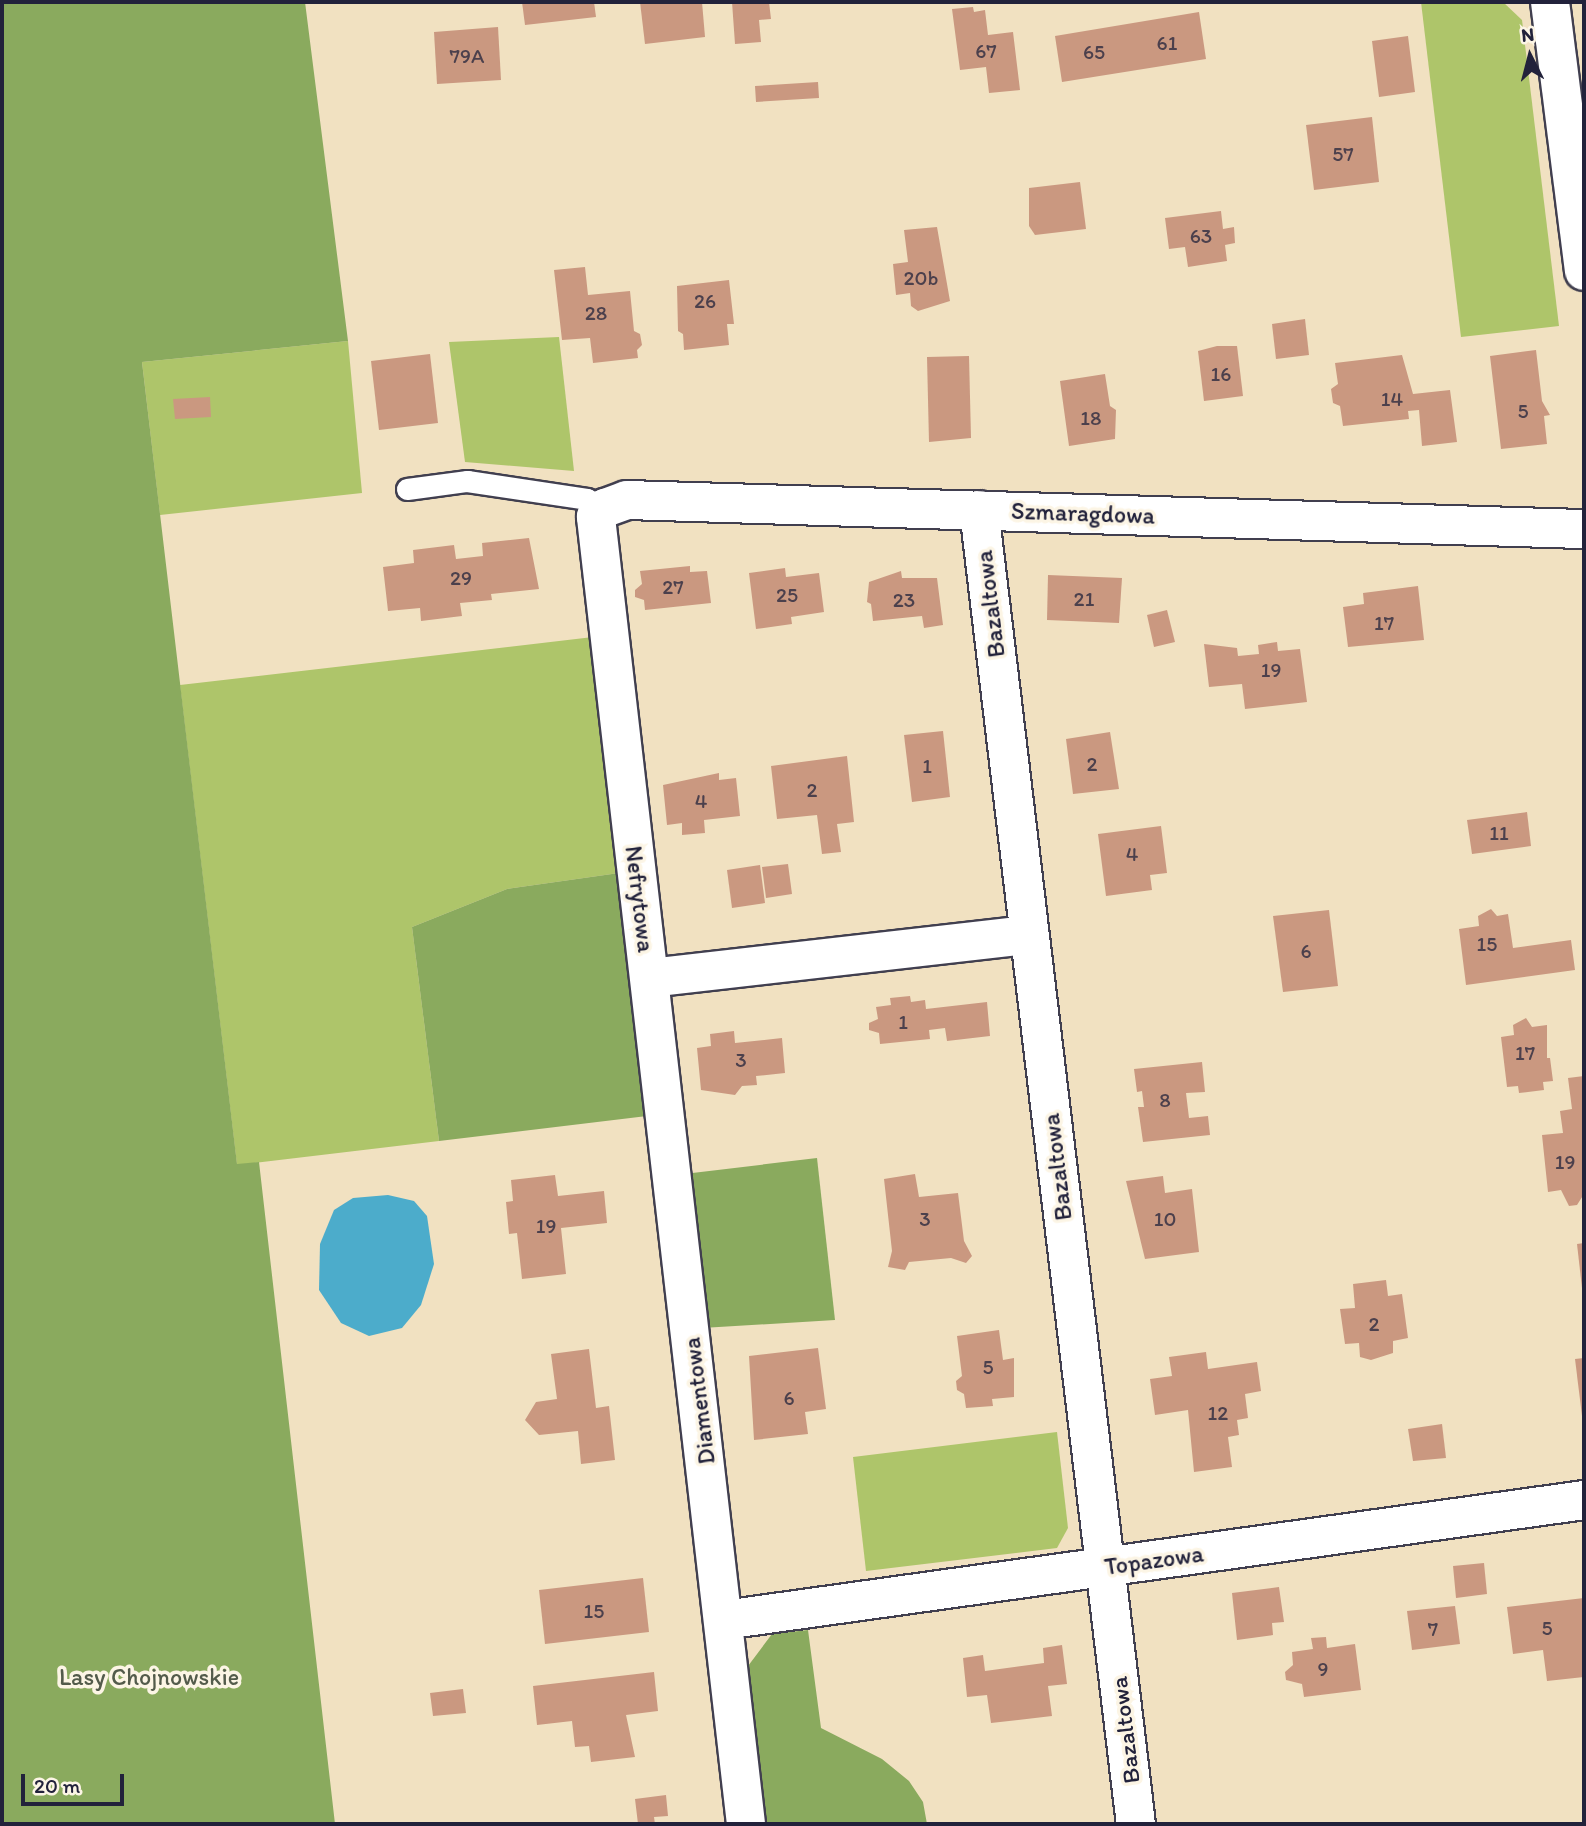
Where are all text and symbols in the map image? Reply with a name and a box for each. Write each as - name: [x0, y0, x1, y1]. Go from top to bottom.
- north arrow: [1495, 21, 1565, 91]
- text: N: [1520, 23, 1535, 47]
- house number: 61: [1157, 30, 1177, 56]
- house number: 67: [975, 38, 997, 64]
- house number: 65: [1083, 39, 1105, 65]
- house number: 79A: [450, 43, 484, 69]
- house number: 57: [1332, 141, 1354, 167]
- house number: 63: [1190, 223, 1212, 249]
- house number: 20b: [904, 265, 938, 291]
- house number: 26: [694, 288, 716, 314]
- house number: 28: [585, 300, 607, 326]
- house number: 16: [1211, 361, 1231, 387]
- house number: 14: [1381, 386, 1403, 412]
- house number: 5: [1517, 398, 1529, 424]
- house number: 18: [1080, 405, 1102, 431]
- street label: Szmaragdowa: [1011, 496, 1155, 530]
- street label: Bazaltowa: [969, 549, 1011, 659]
- house number: 29: [450, 565, 472, 591]
- house number: 27: [662, 574, 684, 600]
- house number: 25: [776, 582, 798, 608]
- house number: 21: [1074, 586, 1094, 612]
- house number: 23: [893, 587, 915, 613]
- house number: 17: [1374, 610, 1394, 636]
- house number: 19: [1261, 657, 1281, 683]
- house number: 2: [1086, 751, 1098, 777]
- house number: 1: [922, 753, 932, 779]
- house number: 2: [806, 777, 818, 803]
- house number: 4: [695, 788, 707, 814]
- house number: 11: [1489, 820, 1509, 846]
- house number: 4: [1126, 841, 1138, 867]
- street label: Nefrytowa: [619, 844, 661, 954]
- house number: 15: [1477, 931, 1497, 957]
- house number: 6: [1300, 938, 1312, 964]
- house number: 1: [898, 1009, 908, 1035]
- house number: 17: [1515, 1040, 1535, 1066]
- house number: 3: [735, 1047, 747, 1073]
- house number: 8: [1159, 1087, 1171, 1113]
- street label: Bazaltowa: [1036, 1112, 1078, 1222]
- house number: 19: [1555, 1149, 1575, 1175]
- house number: 3: [919, 1206, 931, 1232]
- house number: 10: [1154, 1206, 1176, 1232]
- house number: 19: [536, 1213, 556, 1239]
- house number: 2: [1368, 1311, 1380, 1337]
- street label: Diamentowa: [677, 1336, 721, 1466]
- house number: 5: [982, 1354, 994, 1380]
- house number: 6: [783, 1385, 795, 1411]
- house number: 12: [1208, 1400, 1228, 1426]
- street label: Topazowa: [1103, 1539, 1205, 1581]
- house number: 15: [584, 1598, 604, 1624]
- house number: 5: [1541, 1615, 1553, 1641]
- house number: 7: [1428, 1616, 1438, 1642]
- house number: 9: [1318, 1656, 1328, 1682]
- park label: Lasy Chojnowskie: [58, 1663, 240, 1691]
- street label: Bazaltowa: [1104, 1675, 1146, 1785]
- scale bar: [24, 1759, 128, 1803]
- text: 20 m: [34, 1773, 80, 1798]

